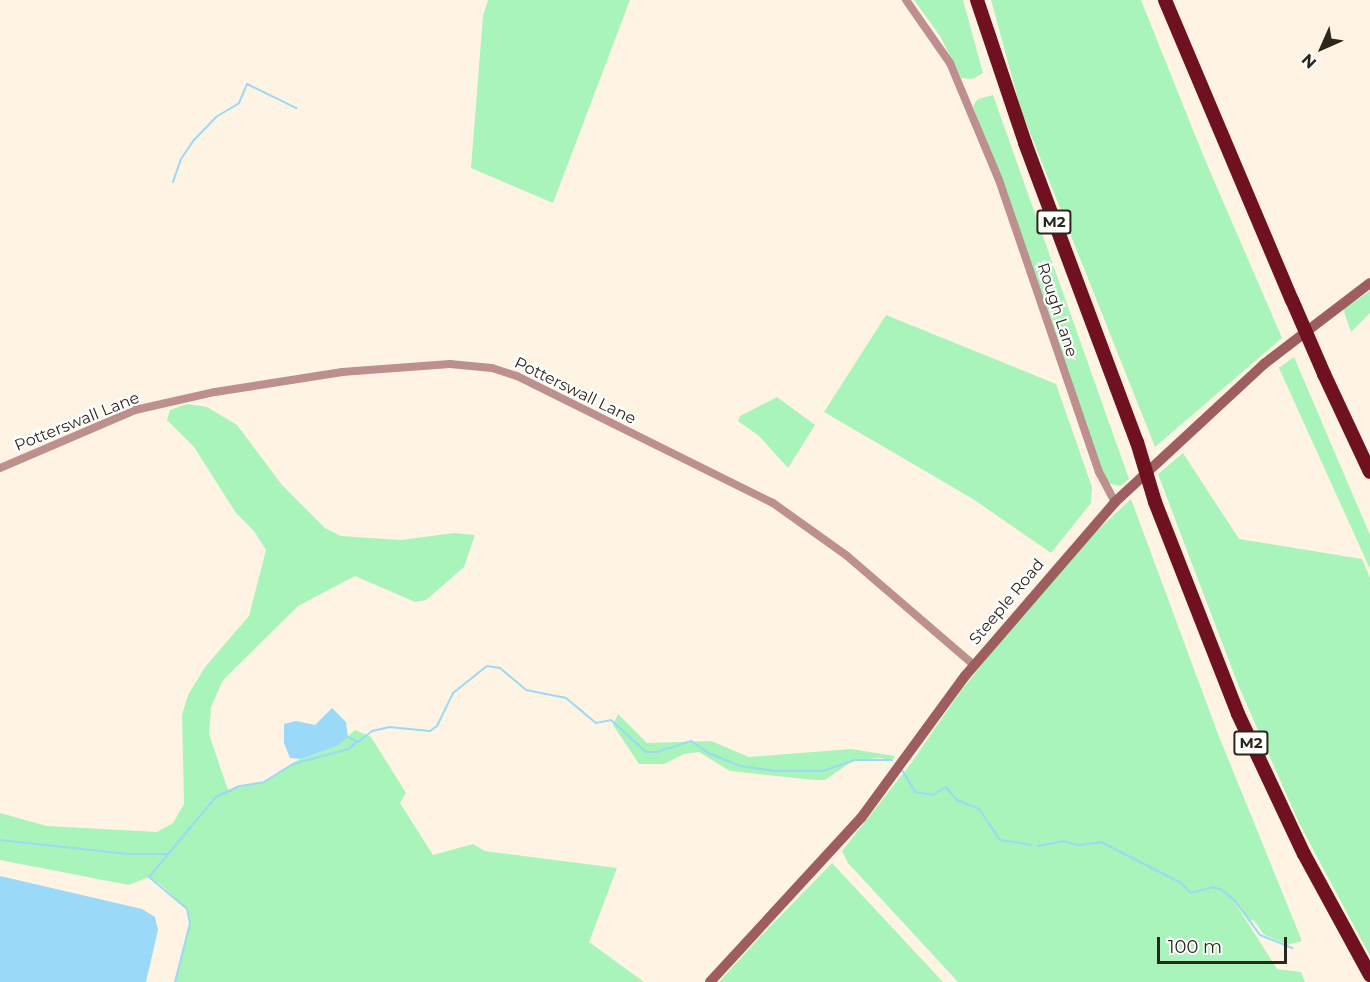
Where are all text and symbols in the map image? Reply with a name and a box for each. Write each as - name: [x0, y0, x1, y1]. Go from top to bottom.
- north arrow: [1292, 18, 1352, 78]
- text: N: [1298, 50, 1320, 72]
- road number: M2: [1036, 210, 1072, 234]
- street label: Rough Lane: [1033, 261, 1081, 359]
- street label: Potterswall Lane: [511, 353, 639, 429]
- street label: Potterswall Lane: [12, 388, 142, 456]
- street label: Steeple Road: [966, 555, 1048, 649]
- road number: M2: [1233, 731, 1269, 755]
- scale bar: [1160, 925, 1290, 963]
- text: 100 m: [1168, 936, 1222, 958]

